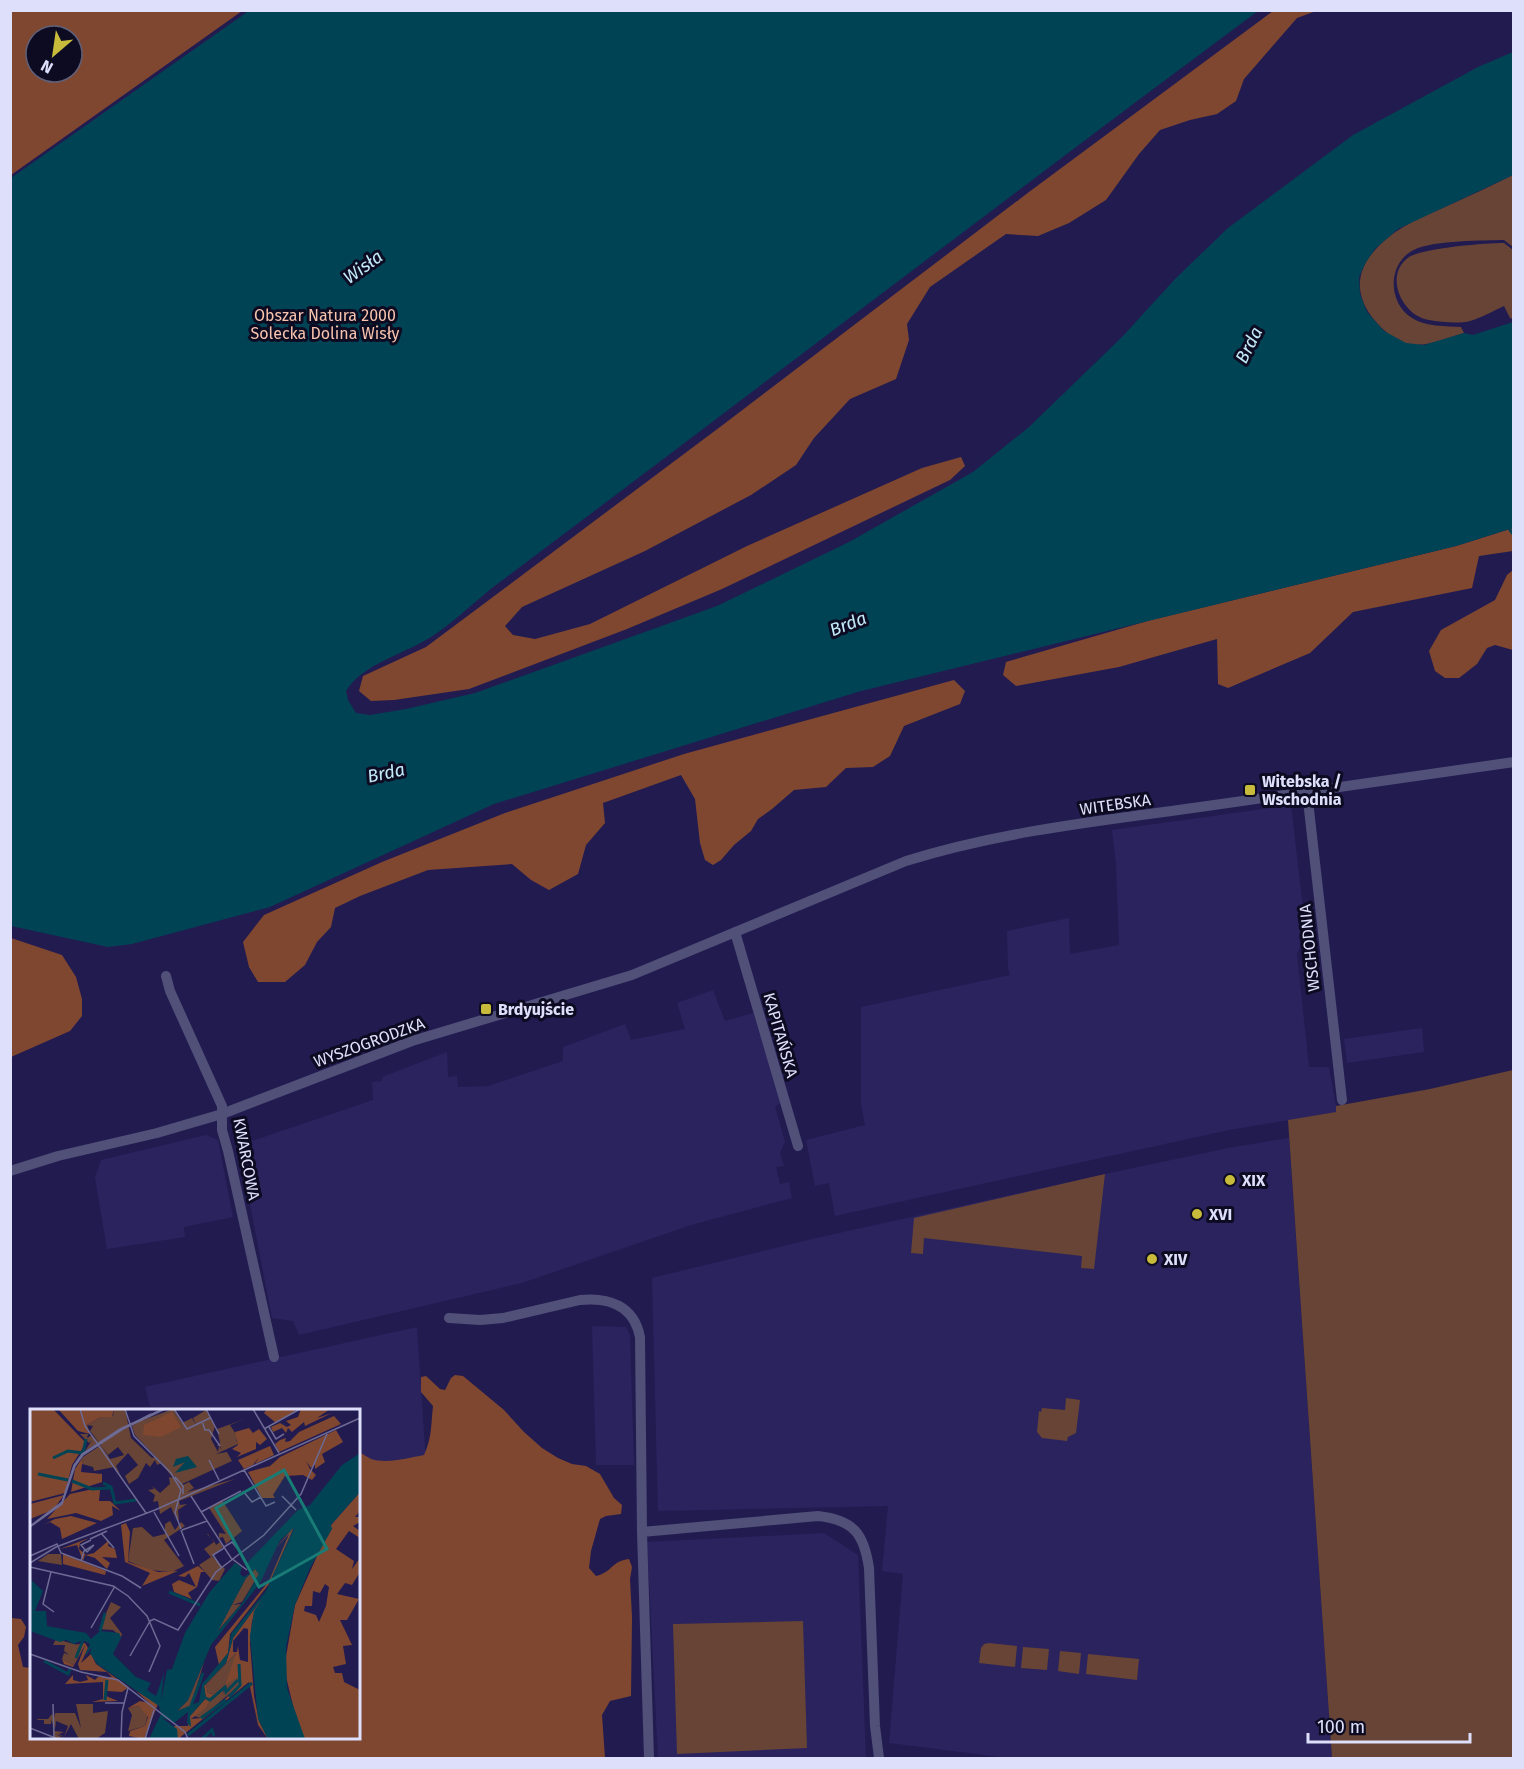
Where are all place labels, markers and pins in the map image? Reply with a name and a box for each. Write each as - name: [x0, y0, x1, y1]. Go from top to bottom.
- place label: Witebska / Wschodnia: [1262, 772, 1342, 809]
- marker: Witebska / Wschodnia: [1243, 783, 1257, 797]
- place label: Brdyujście: [498, 1000, 574, 1019]
- marker: Brdyujście: [479, 1002, 493, 1016]
- place label: XIX: [1241, 1171, 1266, 1190]
- marker: XIX: [1223, 1173, 1237, 1187]
- place label: XVI: [1208, 1205, 1232, 1224]
- marker: XVI: [1190, 1207, 1204, 1221]
- place label: XIV: [1163, 1250, 1188, 1269]
- marker: XIV: [1145, 1252, 1159, 1266]

